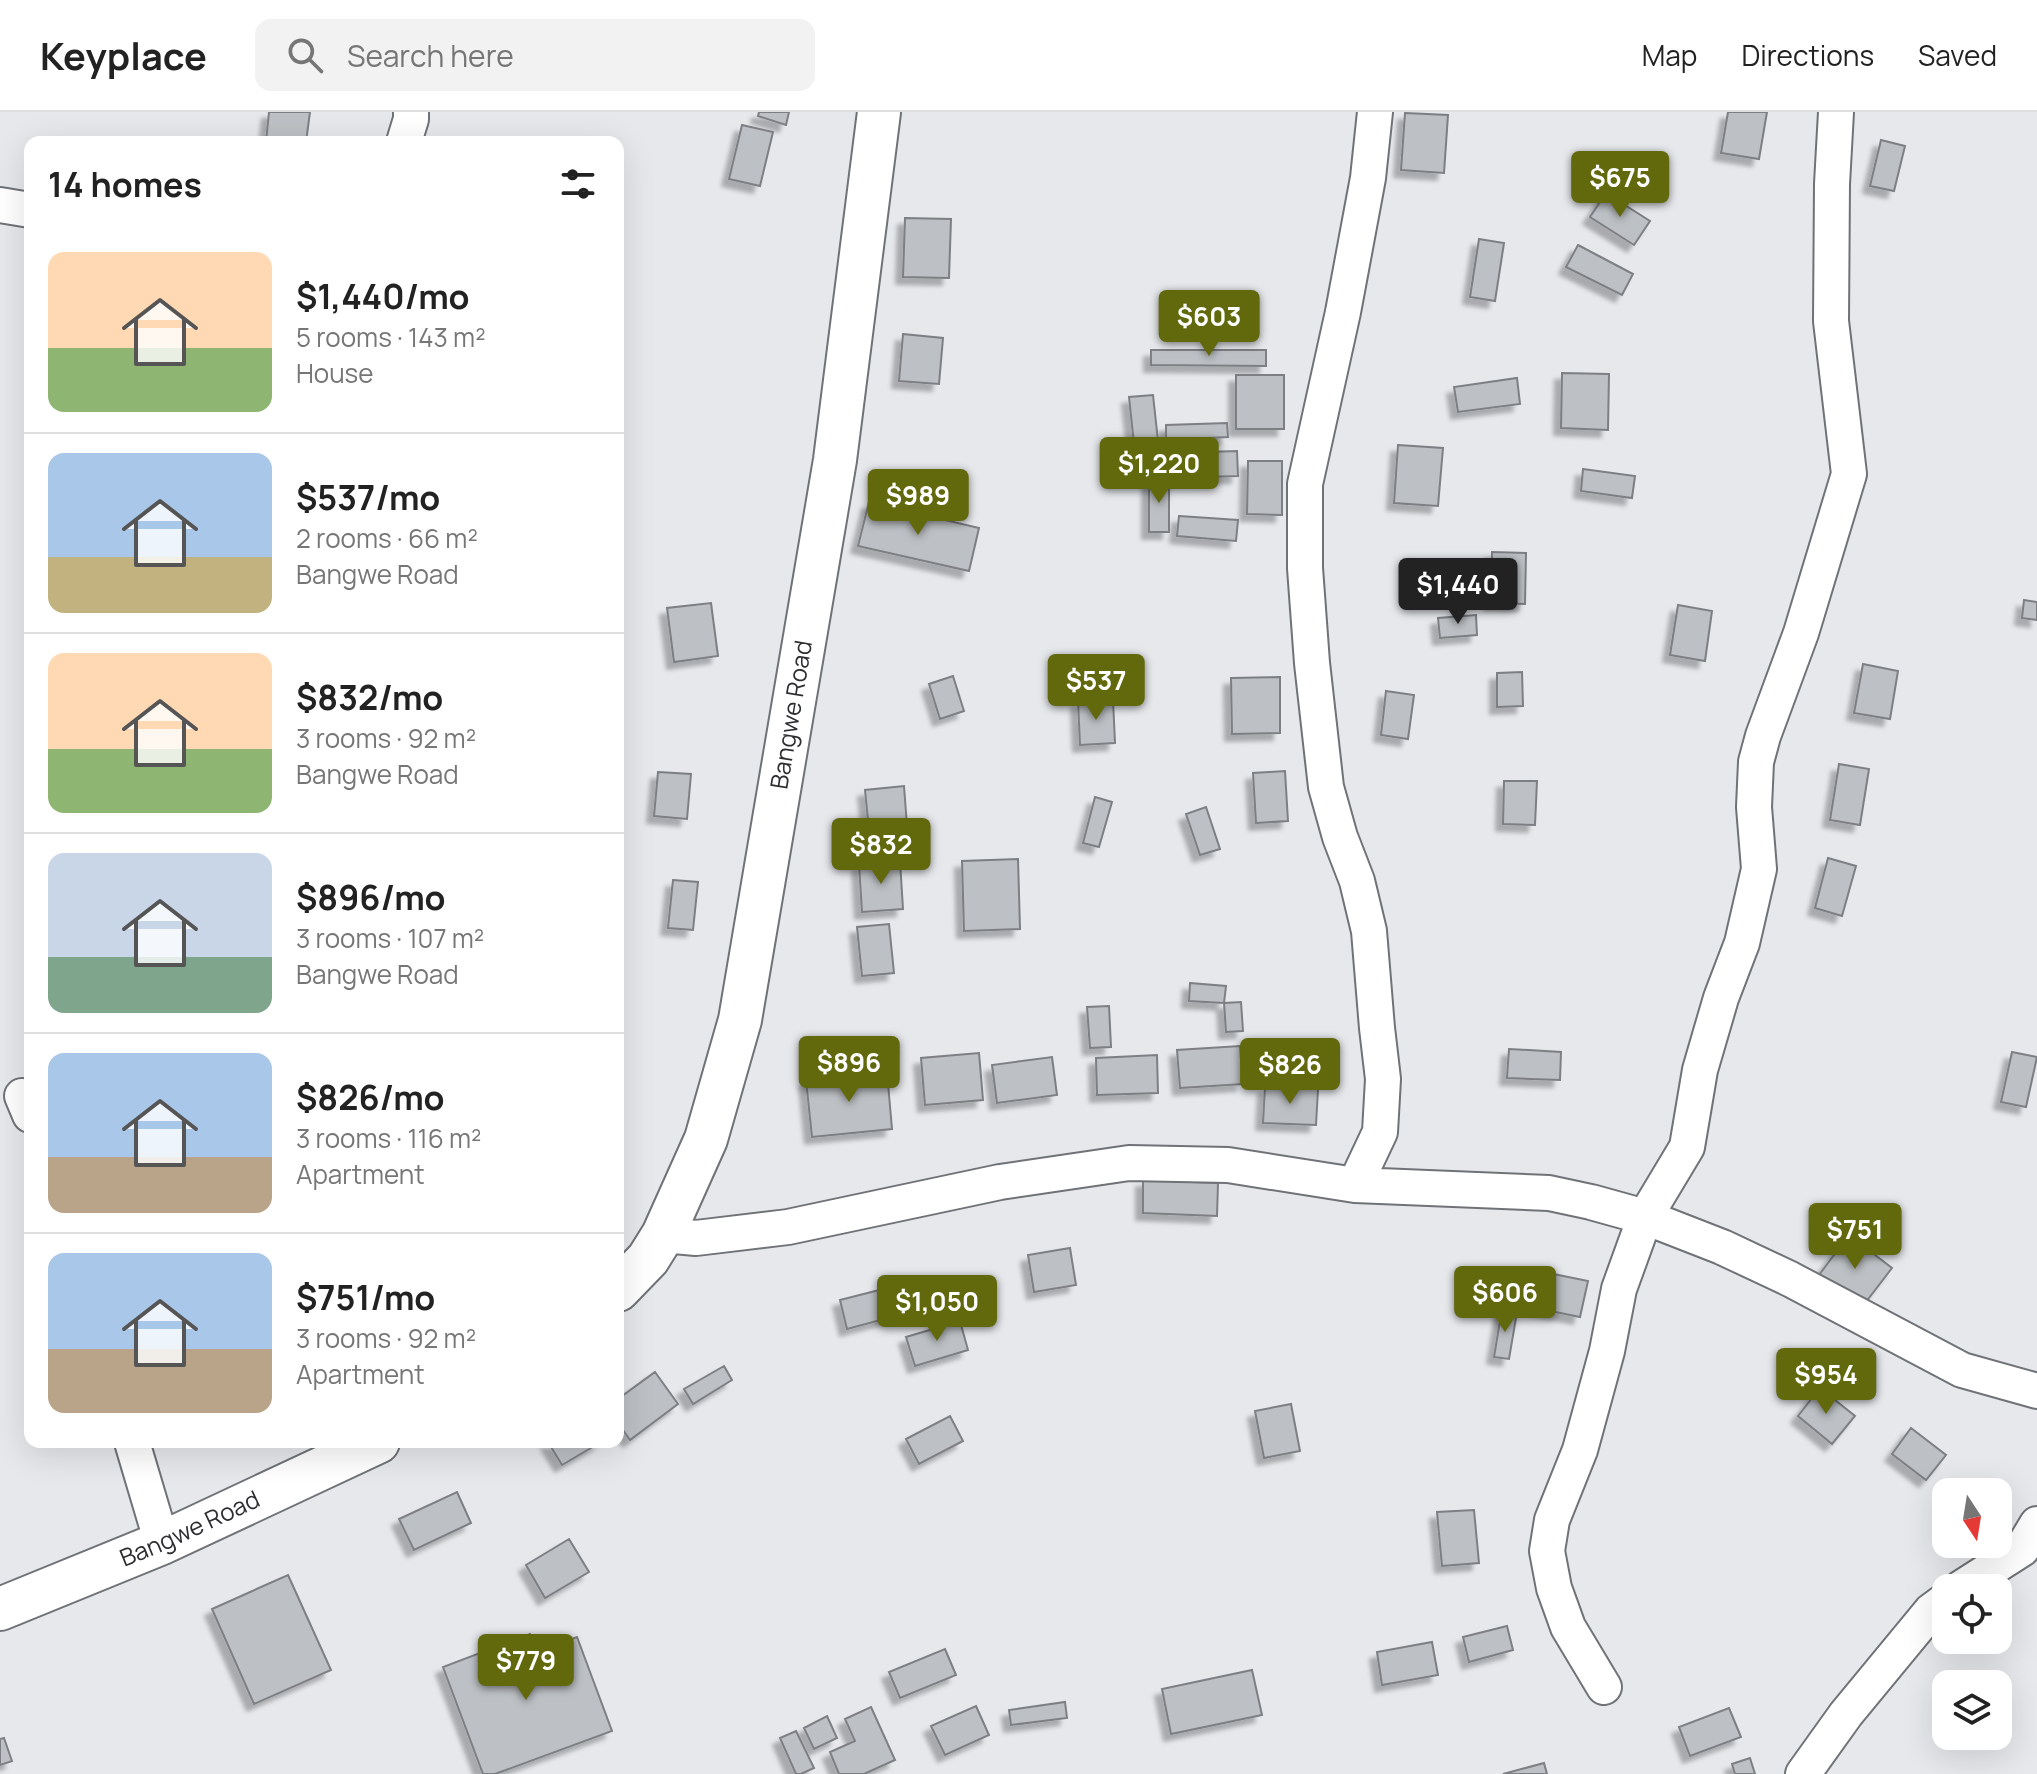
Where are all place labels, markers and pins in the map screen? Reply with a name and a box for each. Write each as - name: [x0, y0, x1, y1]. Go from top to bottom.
- pin: $675: [1573, 151, 1667, 219]
- pin: $603: [1162, 290, 1256, 358]
- pin: $1,220: [1094, 437, 1224, 505]
- pin: $989: [871, 469, 965, 537]
- pin: $1,440: [1393, 558, 1523, 626]
- pin: $537: [1049, 654, 1143, 722]
- pin: $832: [834, 818, 928, 886]
- pin: $896: [802, 1036, 896, 1104]
- pin: $826: [1243, 1038, 1337, 1106]
- pin: $751: [1808, 1203, 1902, 1271]
- pin: $606: [1458, 1266, 1552, 1334]
- pin: $1,050: [872, 1275, 1002, 1343]
- pin: $954: [1779, 1348, 1873, 1416]
- pin: $779: [479, 1634, 573, 1702]

